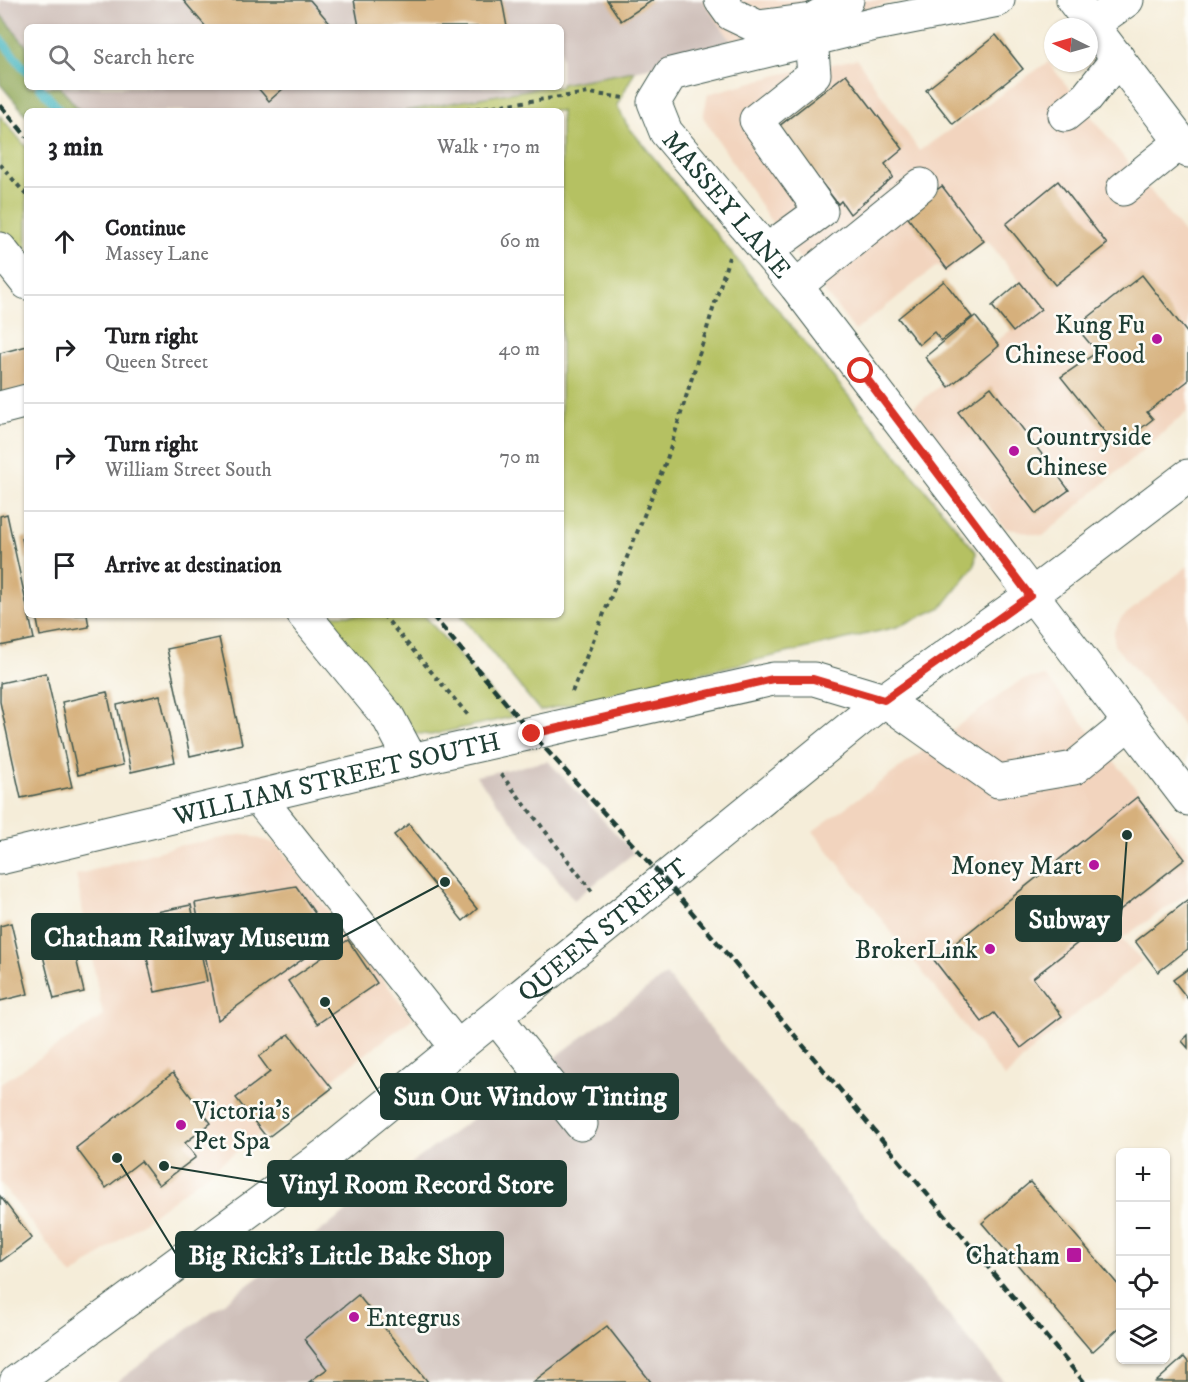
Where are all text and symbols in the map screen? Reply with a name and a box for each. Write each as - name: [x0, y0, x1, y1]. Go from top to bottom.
- north arrow: [1044, 18, 1098, 72]
- search box: [24, 24, 564, 90]
- icon: search: [45, 41, 78, 74]
- text: Search here: [93, 44, 195, 71]
- street label: MASSEY LANE: [654, 124, 798, 286]
- text: 3 min: [48, 131, 103, 164]
- text: Walk · 170 m: [437, 135, 540, 160]
- text: Continue: [105, 215, 186, 242]
- icon: ahead: [48, 225, 81, 258]
- text: 60 m: [500, 229, 540, 254]
- text: Massey Lane: [105, 242, 209, 267]
- place label: Kung Fu Chinese Food: [1005, 309, 1145, 372]
- text: Turn right: [105, 323, 198, 350]
- marker: Kung Fu Chinese Food: [1150, 332, 1164, 346]
- icon: right: [48, 333, 81, 366]
- text: 40 m: [498, 337, 540, 362]
- text: Queen Street: [105, 350, 208, 375]
- route start: [847, 357, 873, 383]
- place label: Countryside Chinese: [1026, 421, 1151, 484]
- text: Turn right: [105, 431, 198, 458]
- icon: right: [48, 441, 81, 474]
- marker: Countryside Chinese: [1007, 444, 1021, 458]
- text: 70 m: [499, 445, 540, 470]
- text: William Street South: [105, 458, 272, 483]
- icon: arrive: [48, 549, 81, 582]
- text: Arrive at destination: [105, 552, 282, 579]
- route end: [518, 720, 544, 746]
- street label: WILLIAM STREET SOUTH: [169, 725, 504, 834]
- place label: Money Mart: [951, 850, 1082, 883]
- street label: QUEEN STREET: [511, 851, 695, 1010]
- marker: Money Mart: [1087, 858, 1101, 872]
- callout: Subway: [1016, 896, 1121, 941]
- text: Subway: [1028, 903, 1111, 937]
- callout: Chatham Railway Museum: [32, 914, 342, 959]
- text: Chatham Railway Museum: [44, 921, 330, 955]
- place label: BrokerLink: [855, 934, 978, 967]
- marker: BrokerLink: [983, 942, 997, 956]
- callout: Sun Out Window Tinting: [381, 1074, 678, 1119]
- text: Sun Out Window Tinting: [393, 1080, 667, 1114]
- place label: Victoria's Pet Spa: [192, 1095, 290, 1158]
- marker: Victoria's Pet Spa: [174, 1118, 188, 1132]
- map controls: [1116, 1148, 1170, 1364]
- button: +: [1116, 1148, 1170, 1202]
- callout: Vinyl Room Record Store: [268, 1161, 566, 1206]
- text: Vinyl Room Record Store: [279, 1168, 554, 1202]
- button: −: [1116, 1202, 1170, 1256]
- callout: Big Ricki's Little Bake Shop: [176, 1232, 503, 1277]
- text: Big Ricki's Little Bake Shop: [188, 1239, 492, 1273]
- place label: Chatham: [965, 1240, 1060, 1273]
- marker: Chatham: [1065, 1246, 1083, 1264]
- button: locate: [1116, 1256, 1170, 1310]
- place label: Entegrus: [366, 1302, 461, 1335]
- marker: Entegrus: [347, 1310, 361, 1324]
- button: layers: [1116, 1310, 1170, 1364]

